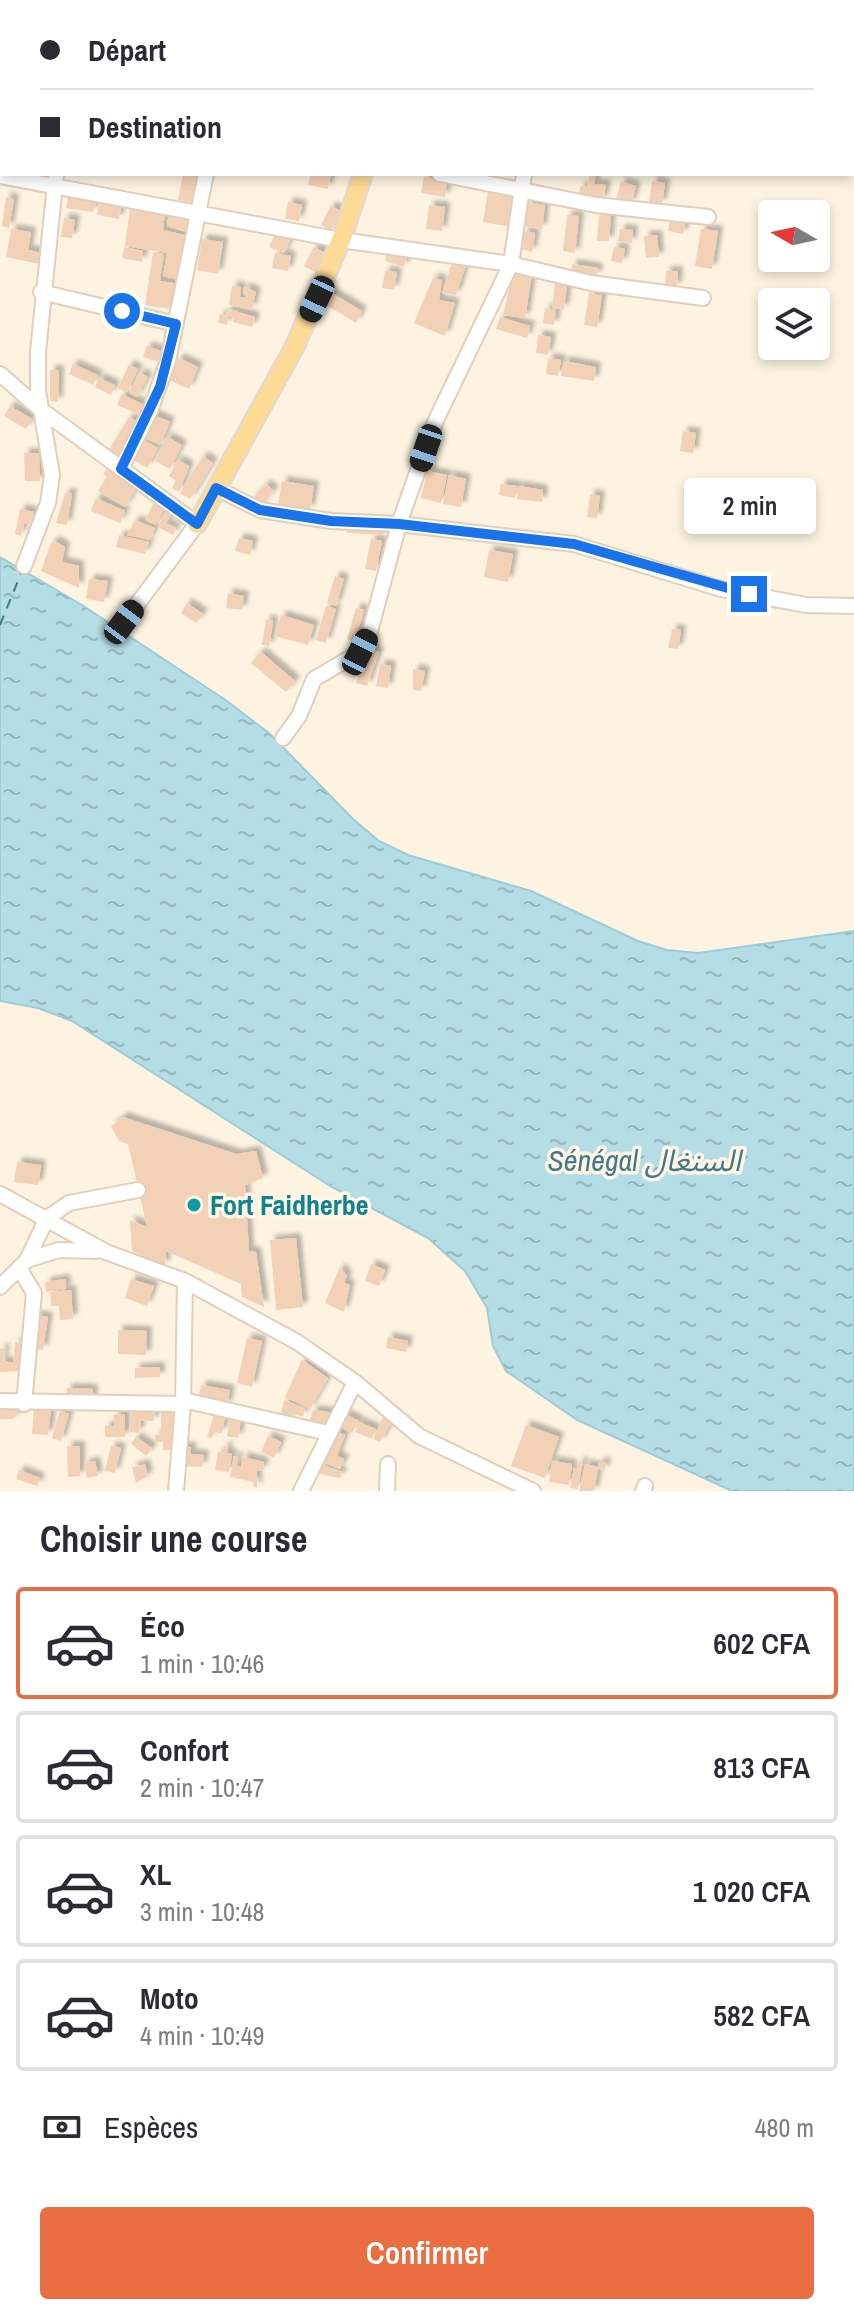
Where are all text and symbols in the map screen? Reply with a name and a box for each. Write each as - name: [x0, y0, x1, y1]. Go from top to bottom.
- text: Départ: [88, 30, 166, 70]
- text: Destination: [88, 107, 222, 147]
- north arrow: [758, 200, 830, 272]
- map controls: [758, 200, 830, 360]
- car: [296, 272, 338, 326]
- button: layers: [758, 288, 830, 360]
- route start: [104, 293, 140, 329]
- car: [407, 421, 445, 475]
- callout: 2 min: [683, 478, 815, 534]
- text: 2 min: [723, 488, 777, 523]
- route end: [731, 576, 767, 612]
- car: [100, 596, 148, 648]
- car: [338, 625, 382, 679]
- water label: Sénégal السنغال: [547, 1140, 743, 1180]
- place label: Fort Faidherbe: [210, 1186, 369, 1224]
- marker: Fort Faidherbe: [185, 1196, 203, 1214]
- text: Choisir une course: [40, 1515, 307, 1563]
- text: Éco: [140, 1606, 185, 1646]
- icon: car: [44, 1607, 116, 1679]
- text: 602 CFA: [713, 1623, 810, 1663]
- text: 1 min · 10:46: [140, 1646, 264, 1681]
- text: Confort: [140, 1730, 229, 1770]
- icon: car: [44, 1731, 116, 1803]
- text: 813 CFA: [713, 1747, 810, 1787]
- text: 2 min · 10:47: [140, 1770, 264, 1805]
- text: XL: [140, 1854, 171, 1894]
- icon: car: [44, 1855, 116, 1927]
- text: 1 020 CFA: [693, 1871, 810, 1911]
- text: 3 min · 10:48: [140, 1894, 264, 1929]
- text: Moto: [140, 1978, 199, 2018]
- icon: car: [44, 1979, 116, 2051]
- text: 582 CFA: [713, 1995, 810, 2035]
- text: 4 min · 10:49: [140, 2018, 264, 2053]
- icon: cash: [40, 2105, 84, 2149]
- text: Espèces: [104, 2107, 198, 2147]
- text: 480 m: [755, 2110, 814, 2145]
- button: Confirmer: [40, 2207, 814, 2299]

